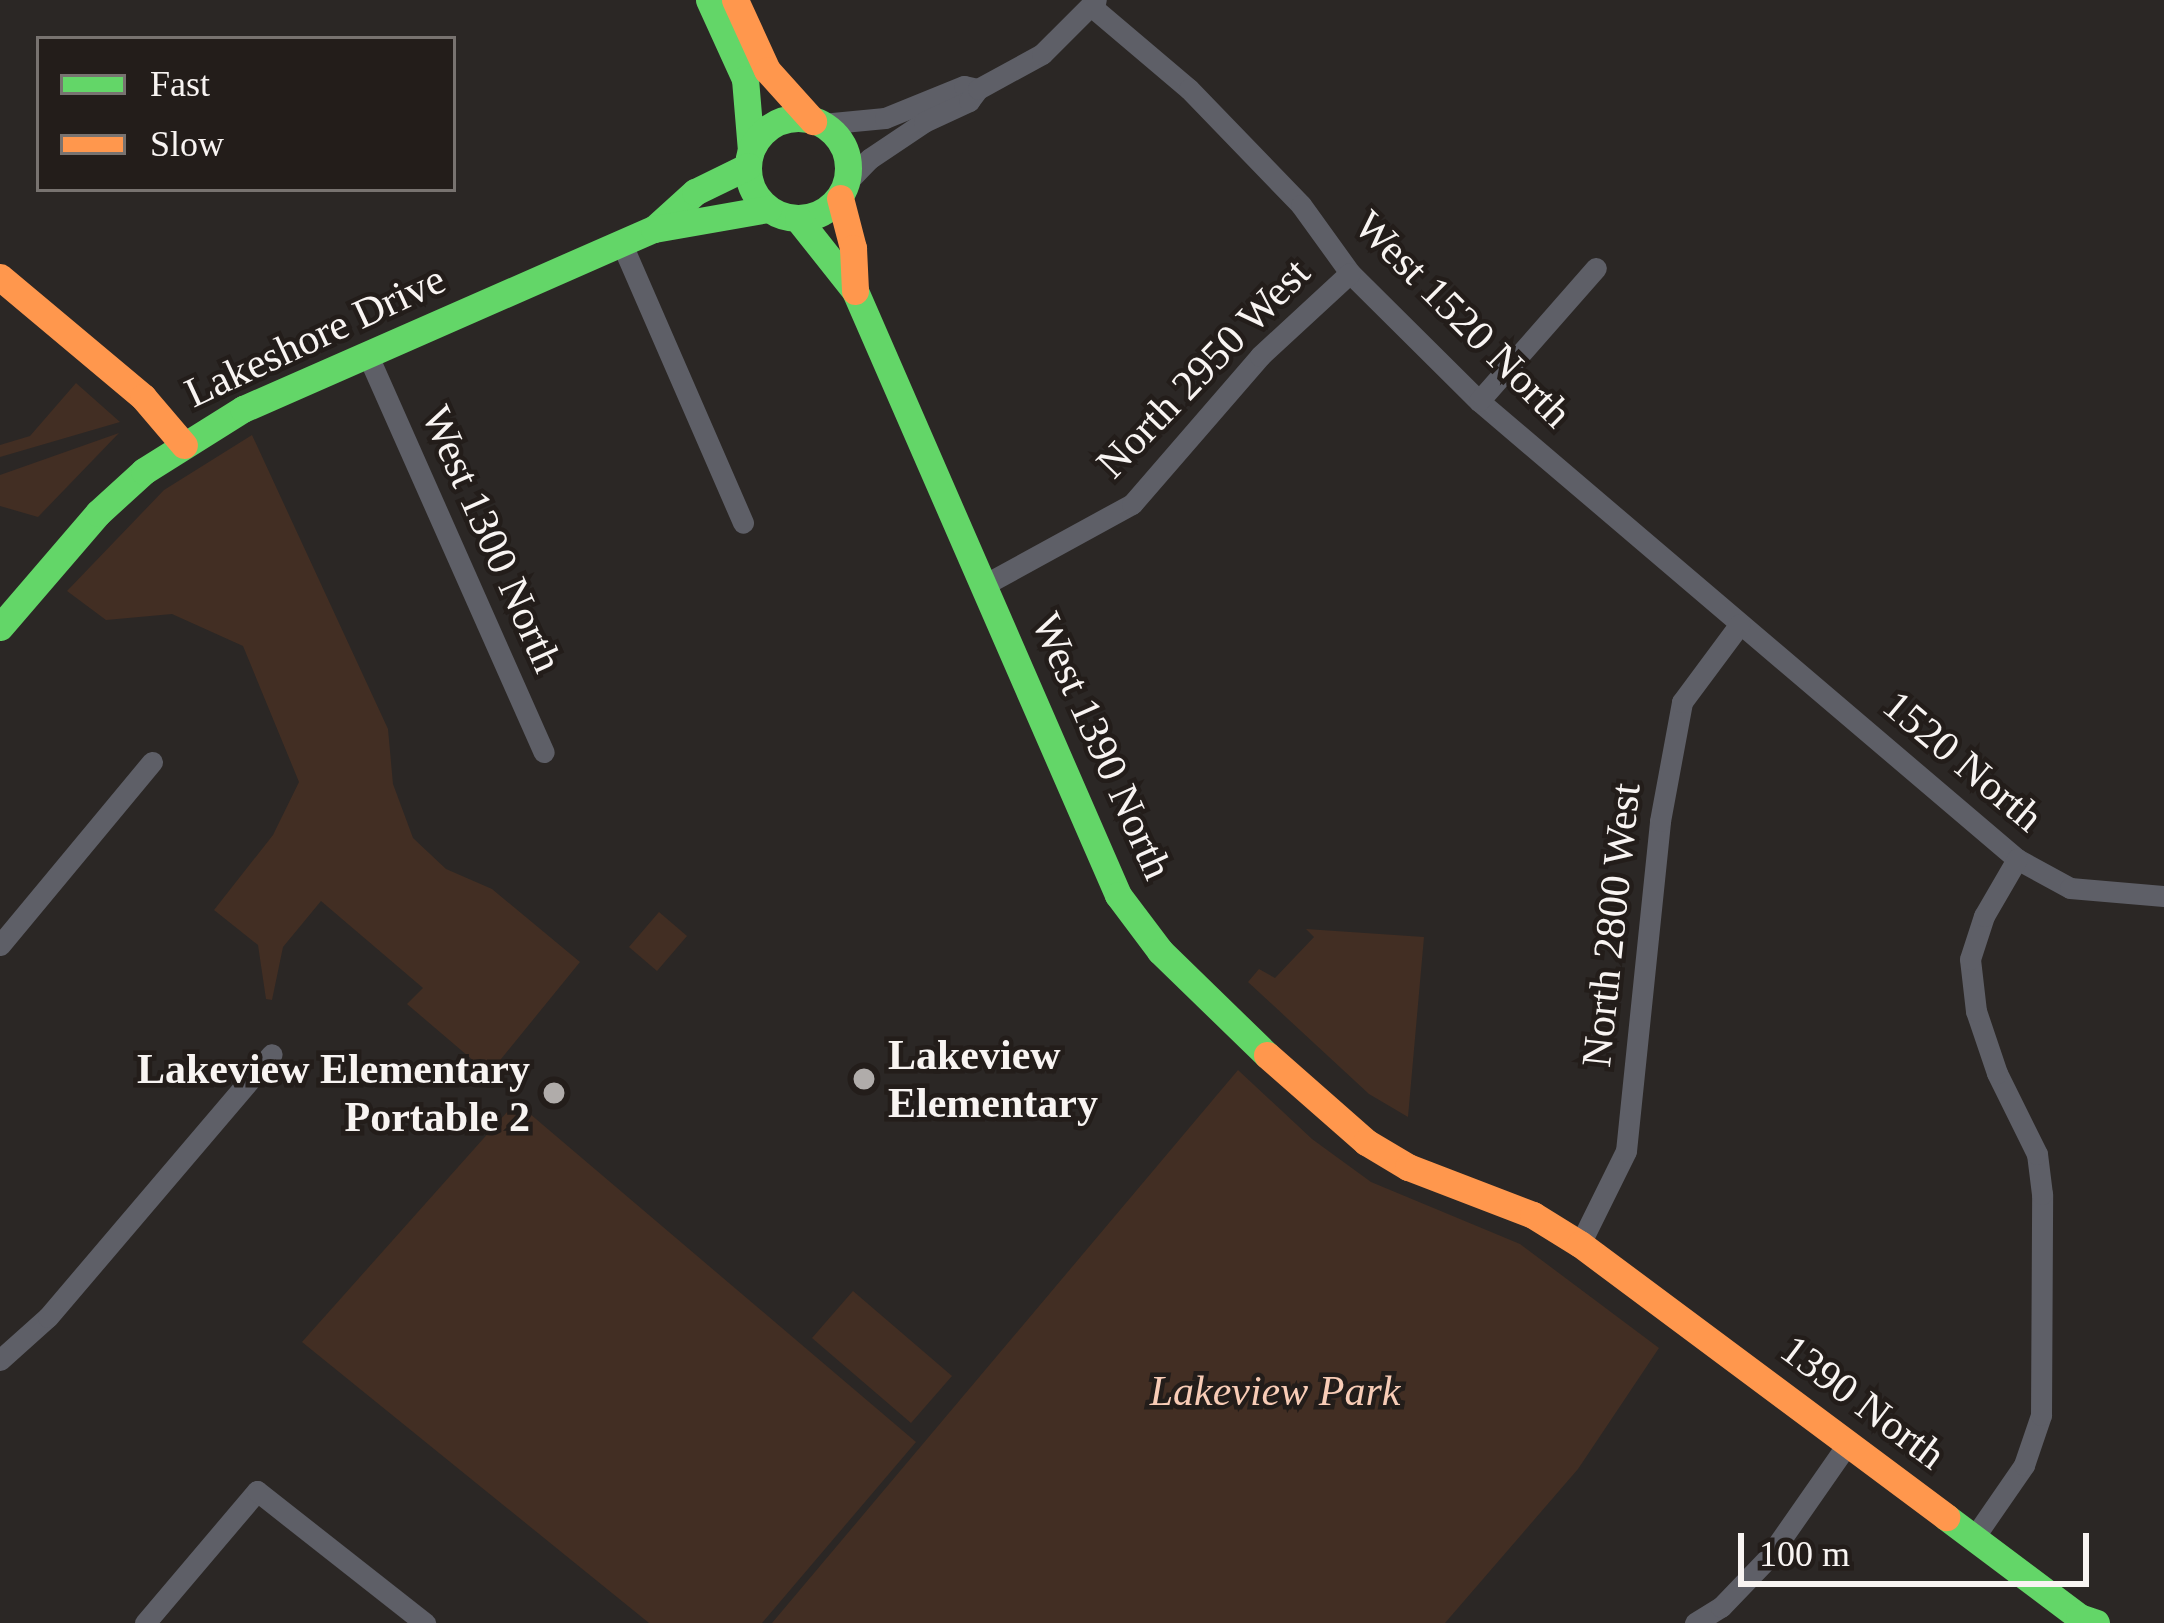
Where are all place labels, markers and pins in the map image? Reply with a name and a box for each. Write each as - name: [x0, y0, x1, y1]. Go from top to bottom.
- place label: Lakeview Elementary: [888, 1030, 1098, 1128]
- place label: Lakeview Elementary Portable 2: [137, 1044, 530, 1142]
- marker: Lakeview Elementary: [851, 1066, 877, 1092]
- marker: Lakeview Elementary Portable 2: [541, 1080, 567, 1106]

